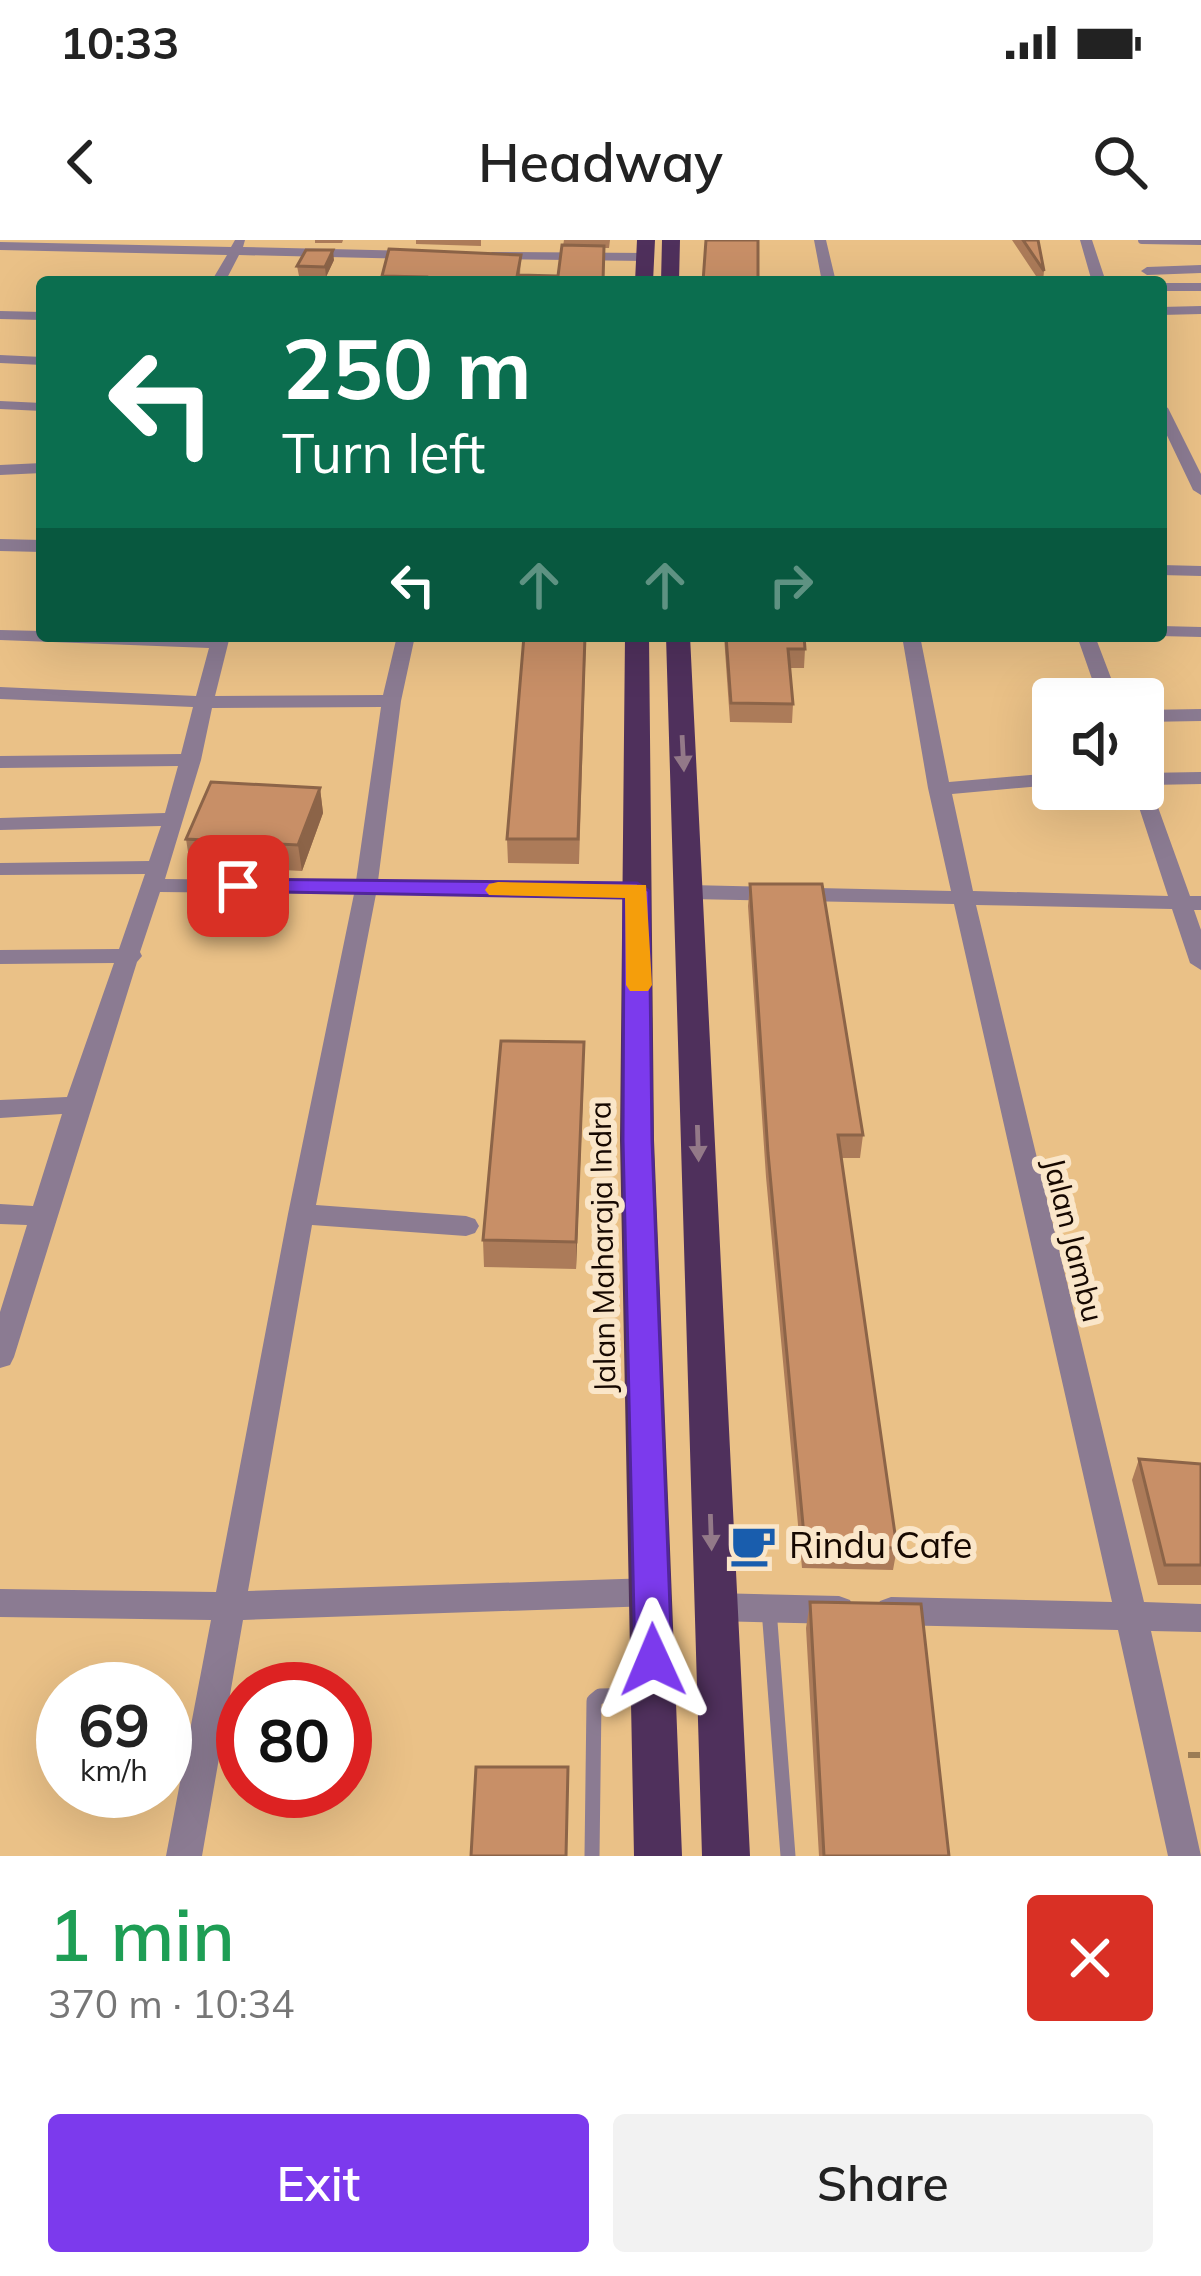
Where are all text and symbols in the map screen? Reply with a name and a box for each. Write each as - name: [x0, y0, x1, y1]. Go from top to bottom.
- text: 10:33: [60, 14, 179, 70]
- text: Headway: [478, 128, 723, 196]
- icon: back: [48, 129, 114, 195]
- icon: search: [1087, 129, 1153, 195]
- text: 250 m: [282, 315, 532, 420]
- icon: left: [84, 324, 240, 480]
- text: Turn left: [282, 419, 485, 487]
- icon: left: [380, 552, 446, 618]
- icon: ahead: [506, 552, 572, 618]
- icon: ahead: [632, 552, 698, 618]
- icon: right: [758, 552, 824, 618]
- map controls: [1032, 678, 1164, 810]
- button: sound: [1032, 678, 1164, 810]
- one-way arrow: [674, 735, 693, 773]
- pin: [187, 835, 289, 937]
- icon: arrive: [205, 853, 271, 919]
- street label: Jalan Maharaja Indra: [580, 1101, 624, 1393]
- one-way arrow: [689, 1125, 708, 1163]
- street label: Jalan Jambu: [1035, 1154, 1113, 1326]
- one-way arrow: [702, 1514, 721, 1552]
- cafe icon: Rindu Cafe: [728, 1520, 778, 1570]
- place label: Rindu Cafe: [789, 1522, 972, 1567]
- position arrow: [590, 1597, 716, 1723]
- speed limit sign: 80: [216, 1662, 372, 1818]
- text: 69: [78, 1687, 150, 1762]
- text: km/h: [80, 1751, 148, 1789]
- text: 1 min: [48, 1889, 235, 1979]
- button: close: [1027, 1895, 1153, 2021]
- text: 370 m · 10:34: [48, 1979, 294, 2028]
- button: Exit: [48, 2114, 589, 2252]
- button: Share: [613, 2114, 1153, 2252]

